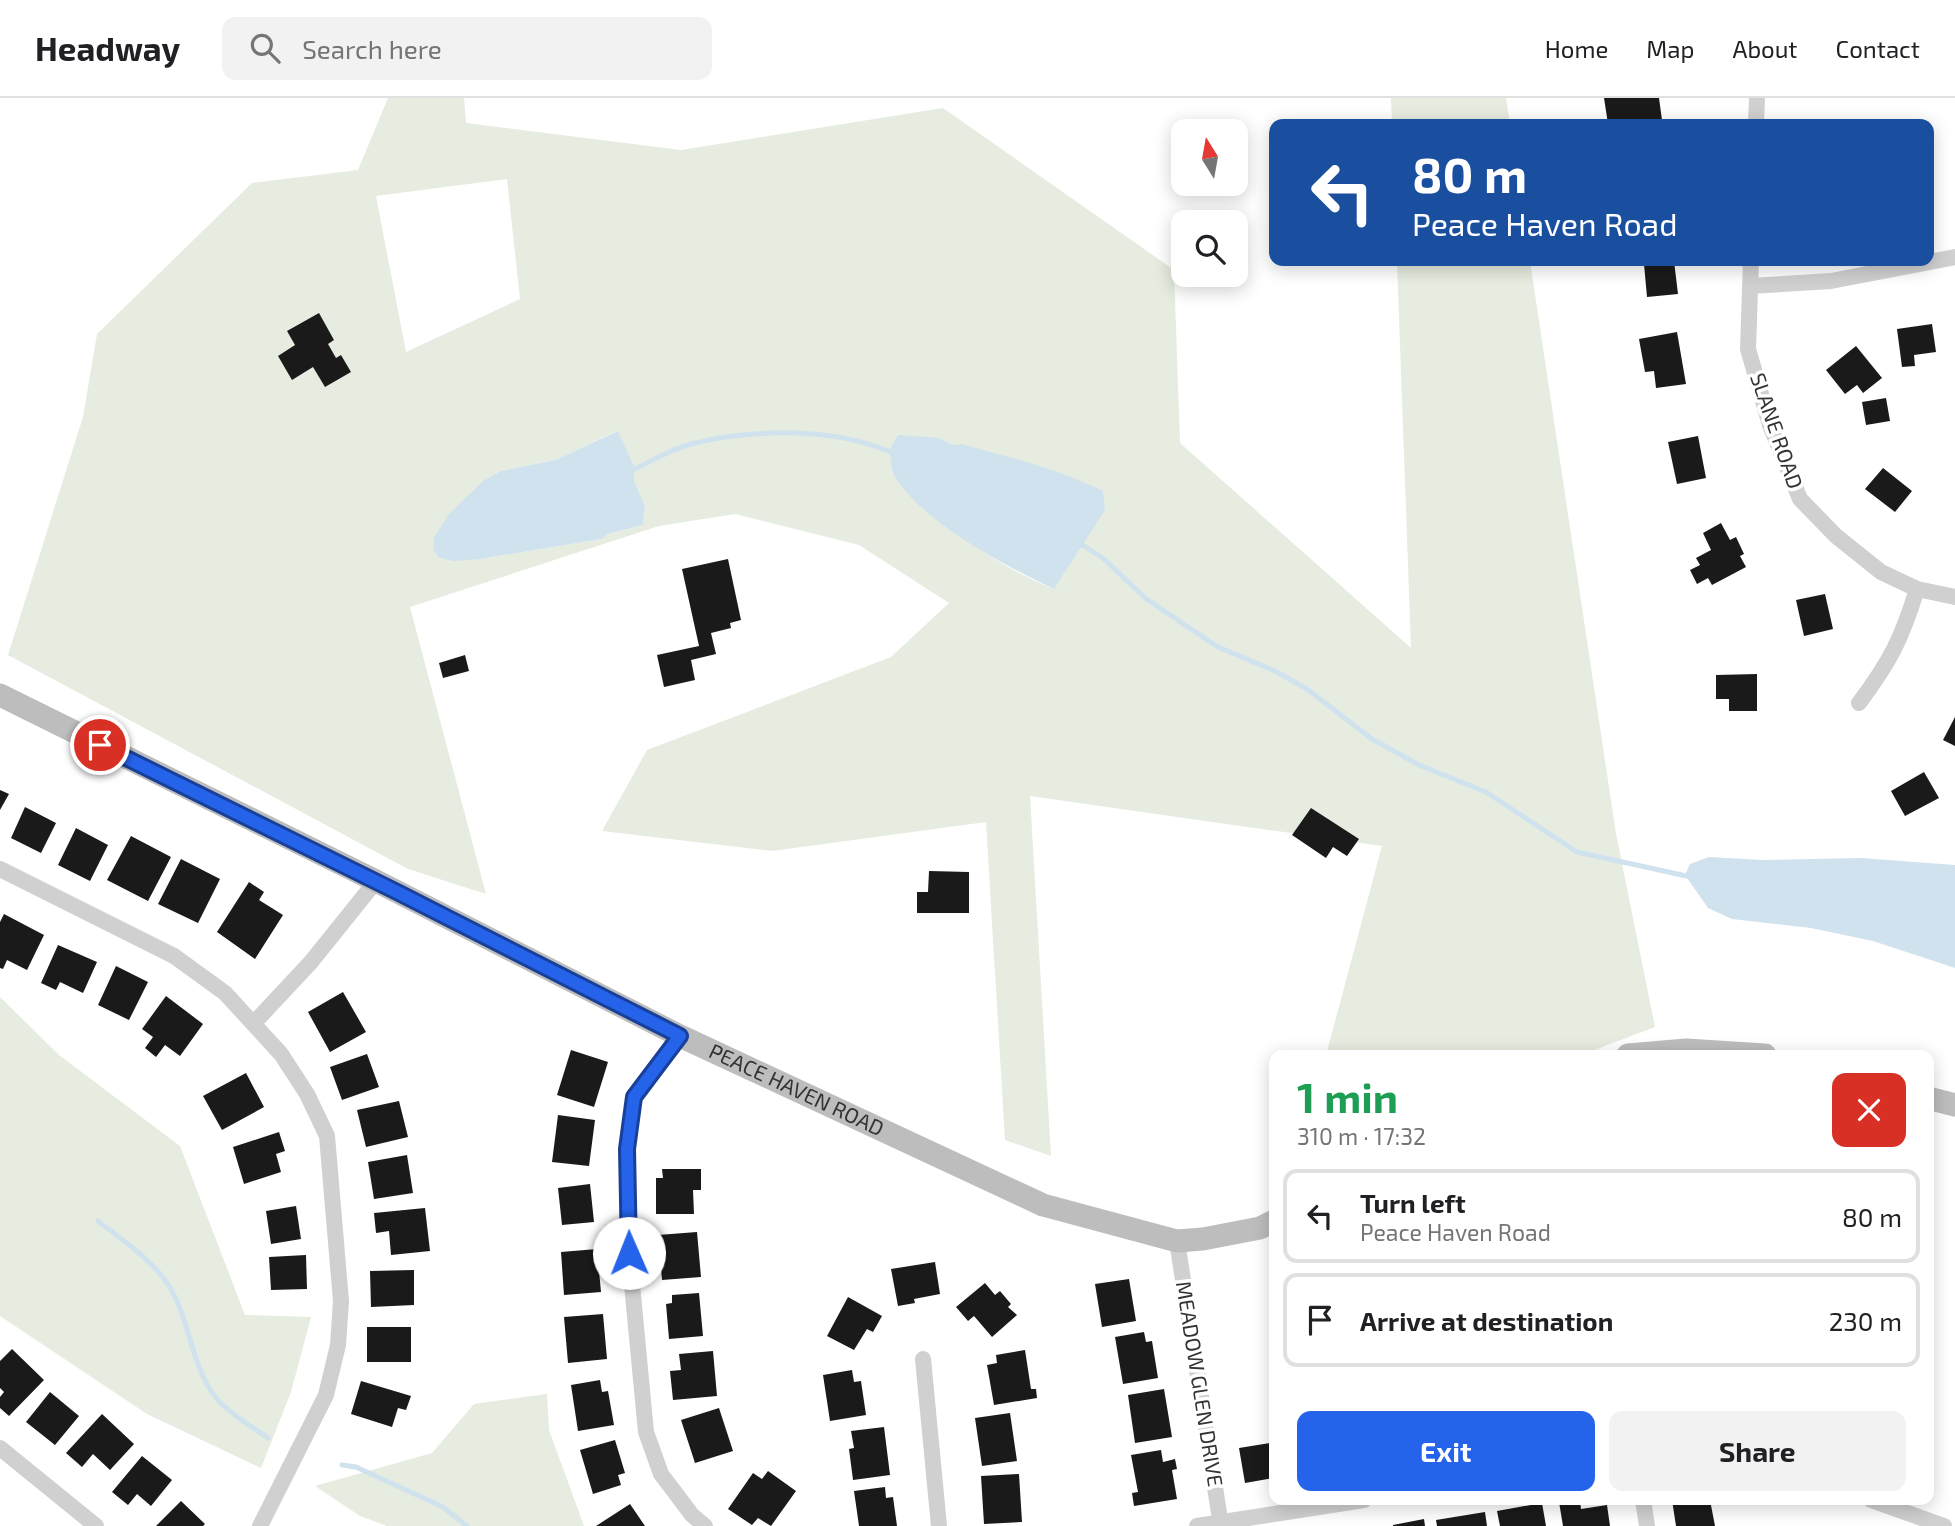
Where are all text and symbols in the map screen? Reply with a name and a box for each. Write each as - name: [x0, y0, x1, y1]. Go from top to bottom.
- search box: [222, 17, 712, 80]
- text: Headway: [35, 28, 180, 68]
- icon: search: [246, 29, 284, 67]
- text: Search here: [302, 33, 442, 64]
- text: Home: [1545, 34, 1608, 63]
- text: Map: [1646, 34, 1694, 63]
- text: About: [1732, 34, 1798, 63]
- text: Contact: [1836, 34, 1920, 63]
- north arrow: [1171, 119, 1248, 196]
- map controls: [1171, 119, 1248, 287]
- text: 80 m: [1412, 144, 1527, 203]
- icon: left: [1297, 147, 1388, 238]
- text: Peace Haven Road: [1412, 204, 1677, 242]
- button: search: [1171, 210, 1248, 287]
- street label: SLANE ROAD: [1746, 369, 1809, 492]
- pin: [70, 715, 130, 775]
- icon: arrive: [81, 726, 119, 764]
- street label: PEACE HAVEN ROAD: [706, 1037, 888, 1140]
- text: 1 min: [1297, 1071, 1398, 1121]
- button: close: [1832, 1073, 1906, 1147]
- text: 310 m · 17:32: [1297, 1122, 1426, 1150]
- text: Turn left: [1360, 1187, 1466, 1218]
- icon: left: [1301, 1197, 1339, 1235]
- text: 80 m: [1842, 1201, 1902, 1232]
- position arrow: [592, 1216, 666, 1290]
- text: Peace Haven Road: [1360, 1218, 1551, 1246]
- street label: MEADOW GLEN DRIVE: [1172, 1279, 1229, 1488]
- icon: arrive: [1301, 1301, 1339, 1339]
- text: Arrive at destination: [1360, 1305, 1613, 1336]
- text: 230 m: [1829, 1305, 1902, 1336]
- button: Exit: [1297, 1411, 1595, 1491]
- button: Share: [1609, 1411, 1906, 1491]

